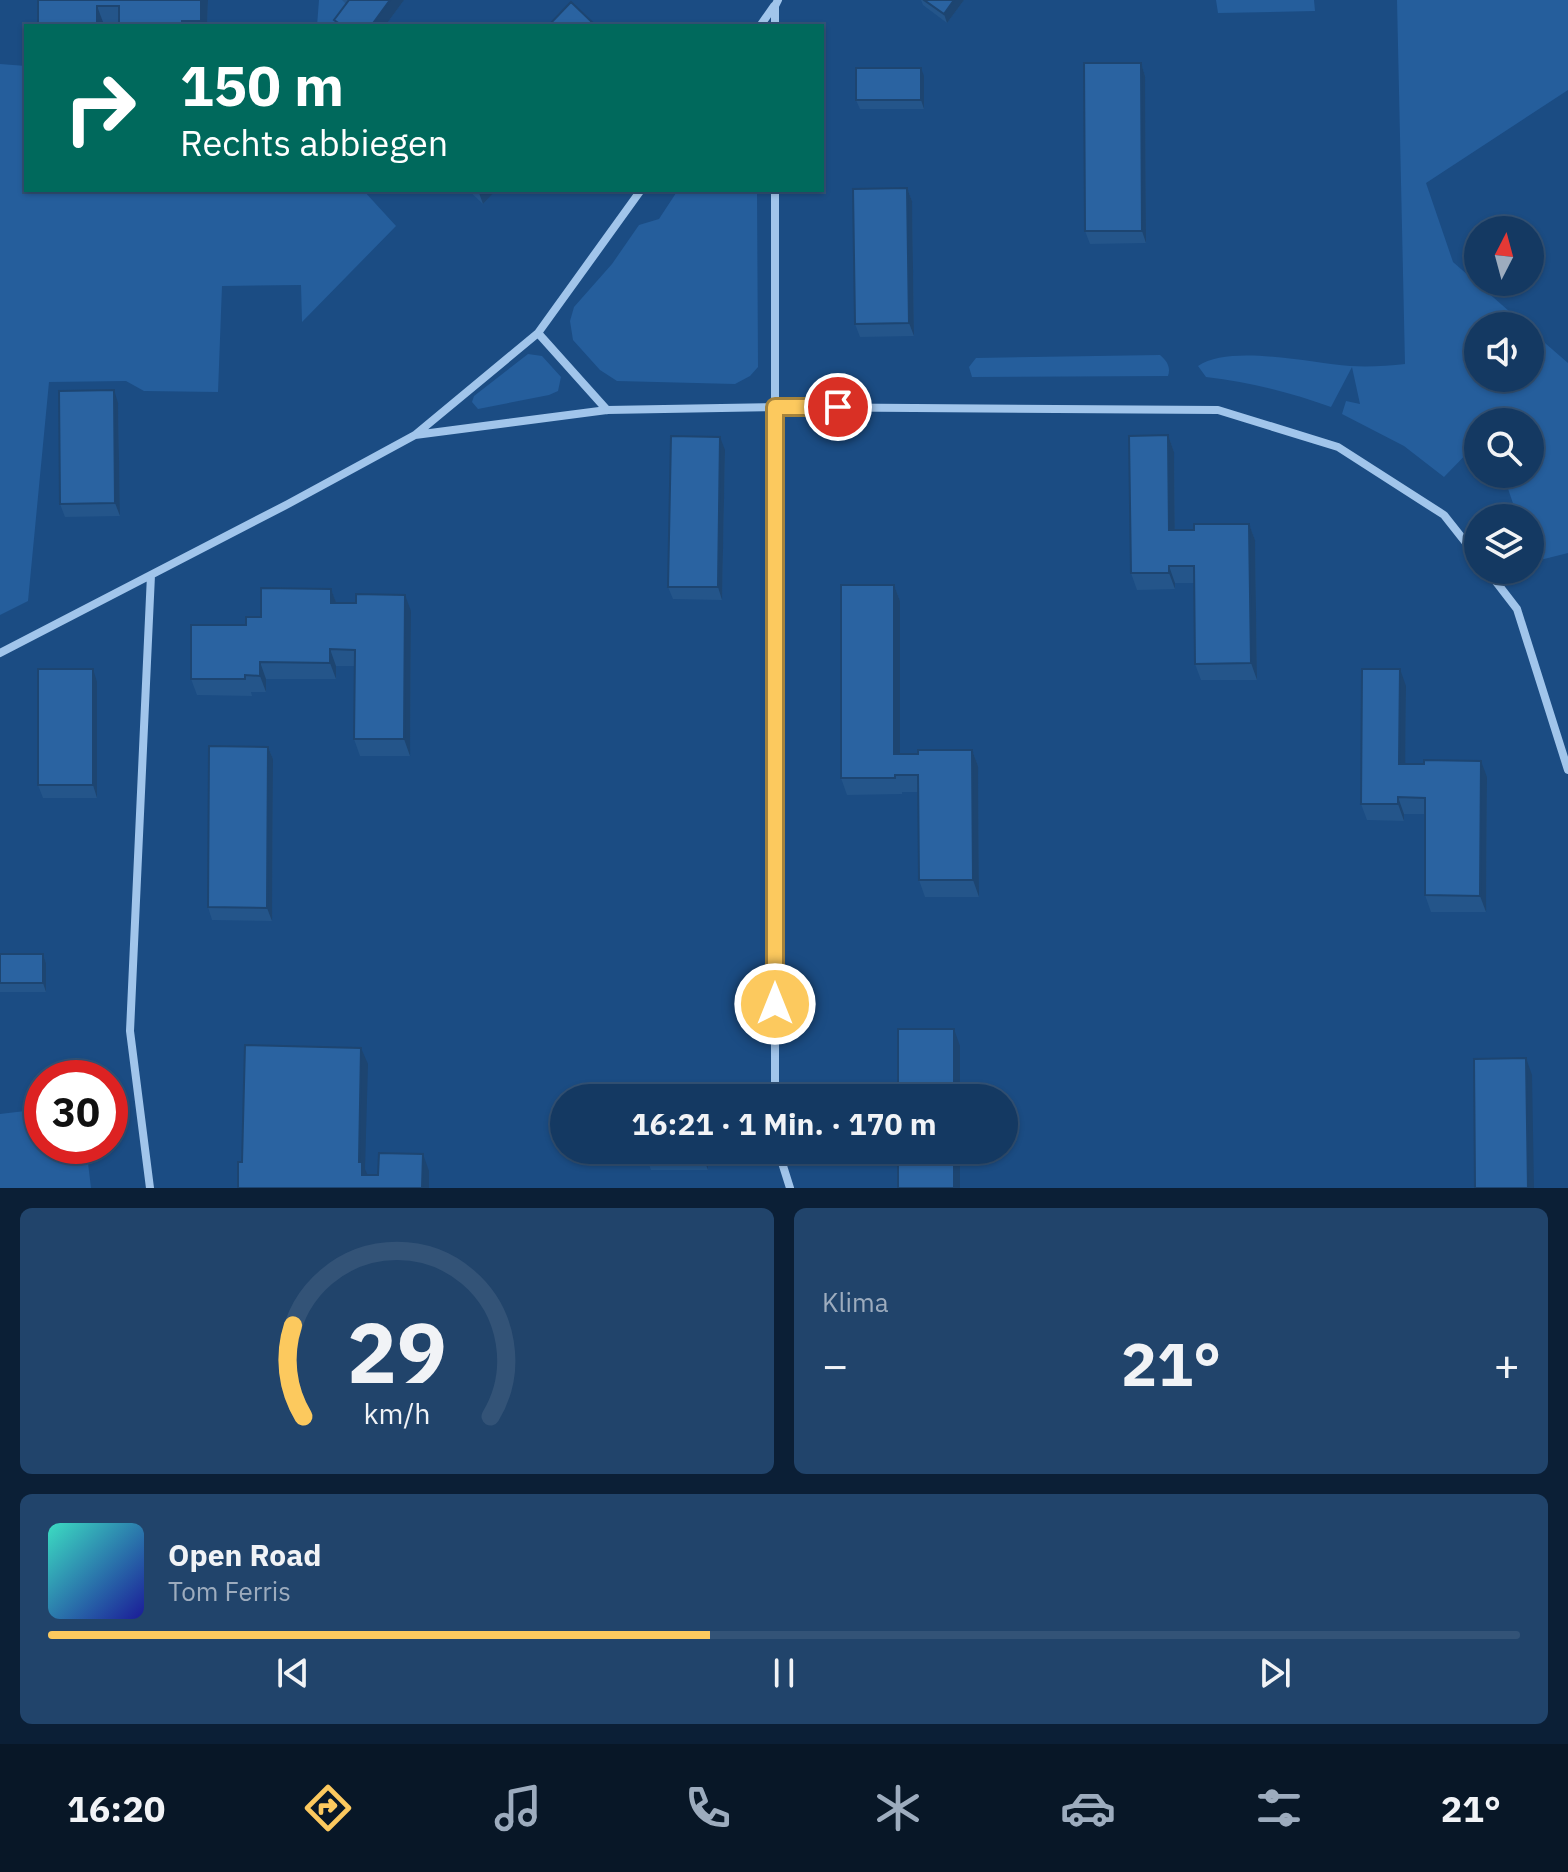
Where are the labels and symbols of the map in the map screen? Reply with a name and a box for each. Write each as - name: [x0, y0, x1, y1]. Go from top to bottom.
- north arrow: [1464, 216, 1544, 296]
- pin: [804, 373, 872, 441]
- position arrow: [733, 962, 817, 1046]
- speed limit sign: 30: [24, 1060, 128, 1164]

